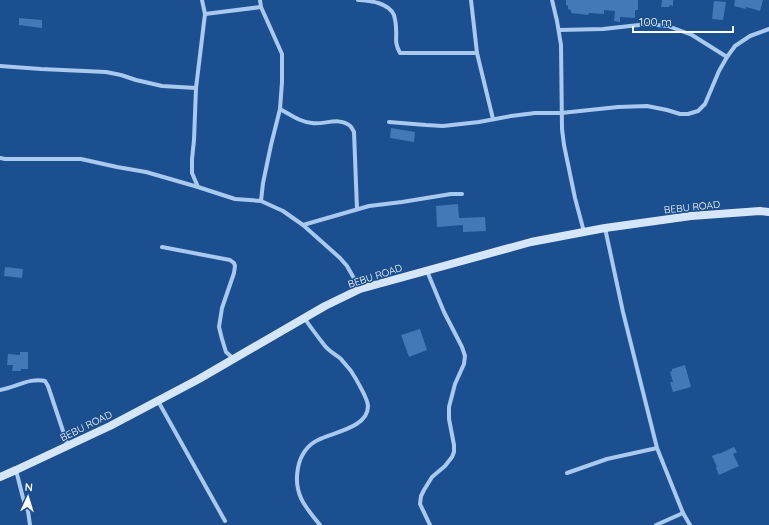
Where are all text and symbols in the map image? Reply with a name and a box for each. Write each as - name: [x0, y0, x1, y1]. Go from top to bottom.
- scale bar: [633, 8, 733, 34]
- text: 100 m: [639, 14, 672, 29]
- street label: BEBU ROAD: [663, 198, 721, 216]
- street label: BEBU ROAD: [346, 261, 404, 291]
- street label: BEBU ROAD: [58, 408, 114, 444]
- north arrow: [8, 477, 48, 517]
- text: N: [24, 480, 33, 494]

